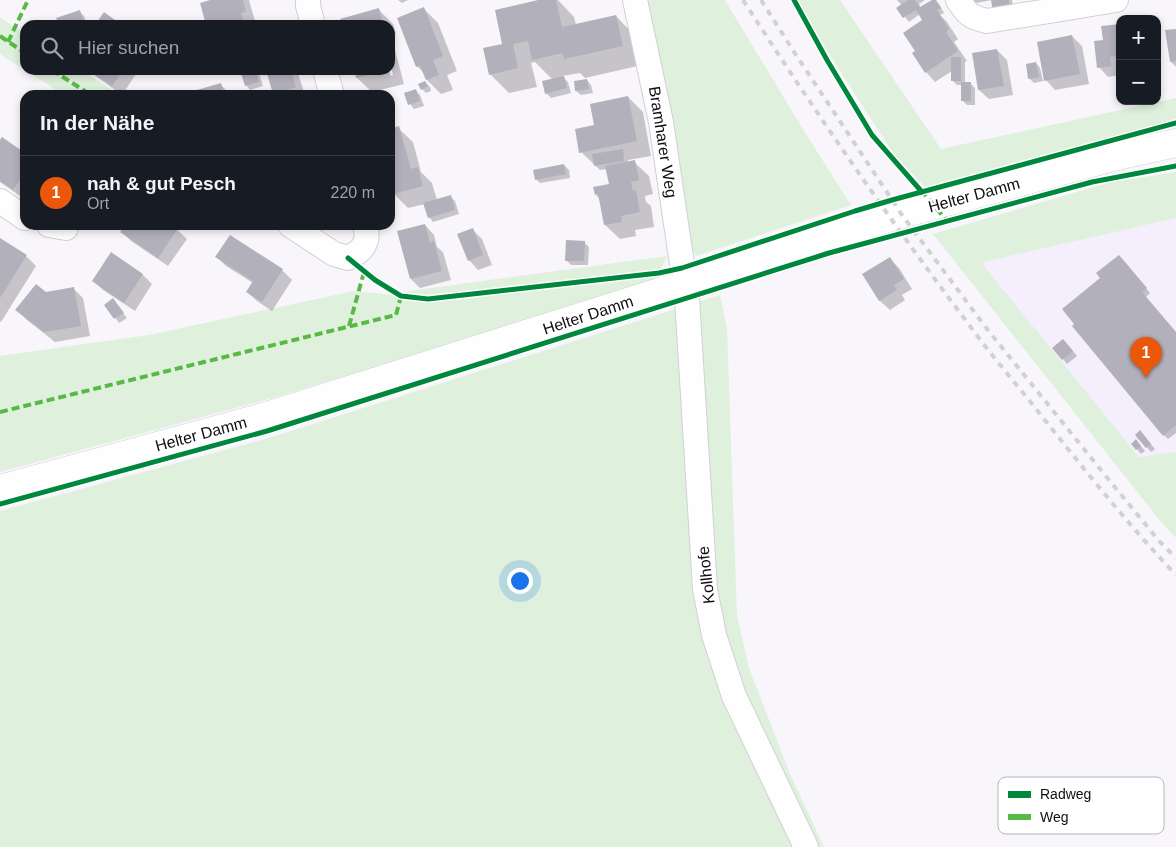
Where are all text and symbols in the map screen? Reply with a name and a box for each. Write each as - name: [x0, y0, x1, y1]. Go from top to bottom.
- map controls: [1116, 15, 1161, 105]
- button: +: [1116, 15, 1161, 60]
- search box: [20, 20, 395, 75]
- icon: search: [38, 34, 66, 62]
- text: Hier suchen: [78, 37, 179, 58]
- button: −: [1116, 60, 1161, 105]
- street label: Bramharer Weg: [646, 85, 680, 199]
- text: In der Nähe: [40, 111, 154, 134]
- text: nah & gut Pesch: [87, 173, 236, 194]
- street label: Helter Damm: [926, 175, 1022, 215]
- text: 1: [52, 184, 60, 201]
- text: 220 m: [331, 184, 375, 201]
- text: Ort: [87, 195, 109, 212]
- street label: Helter Damm: [541, 292, 635, 338]
- pin: 1: [1130, 337, 1162, 378]
- street label: Helter Damm: [153, 414, 249, 454]
- street label: Kollhofe: [695, 545, 717, 605]
- your location: [507, 568, 533, 594]
- legend: [998, 777, 1164, 834]
- text: Radweg: [1040, 786, 1091, 802]
- text: Weg: [1040, 809, 1069, 825]

